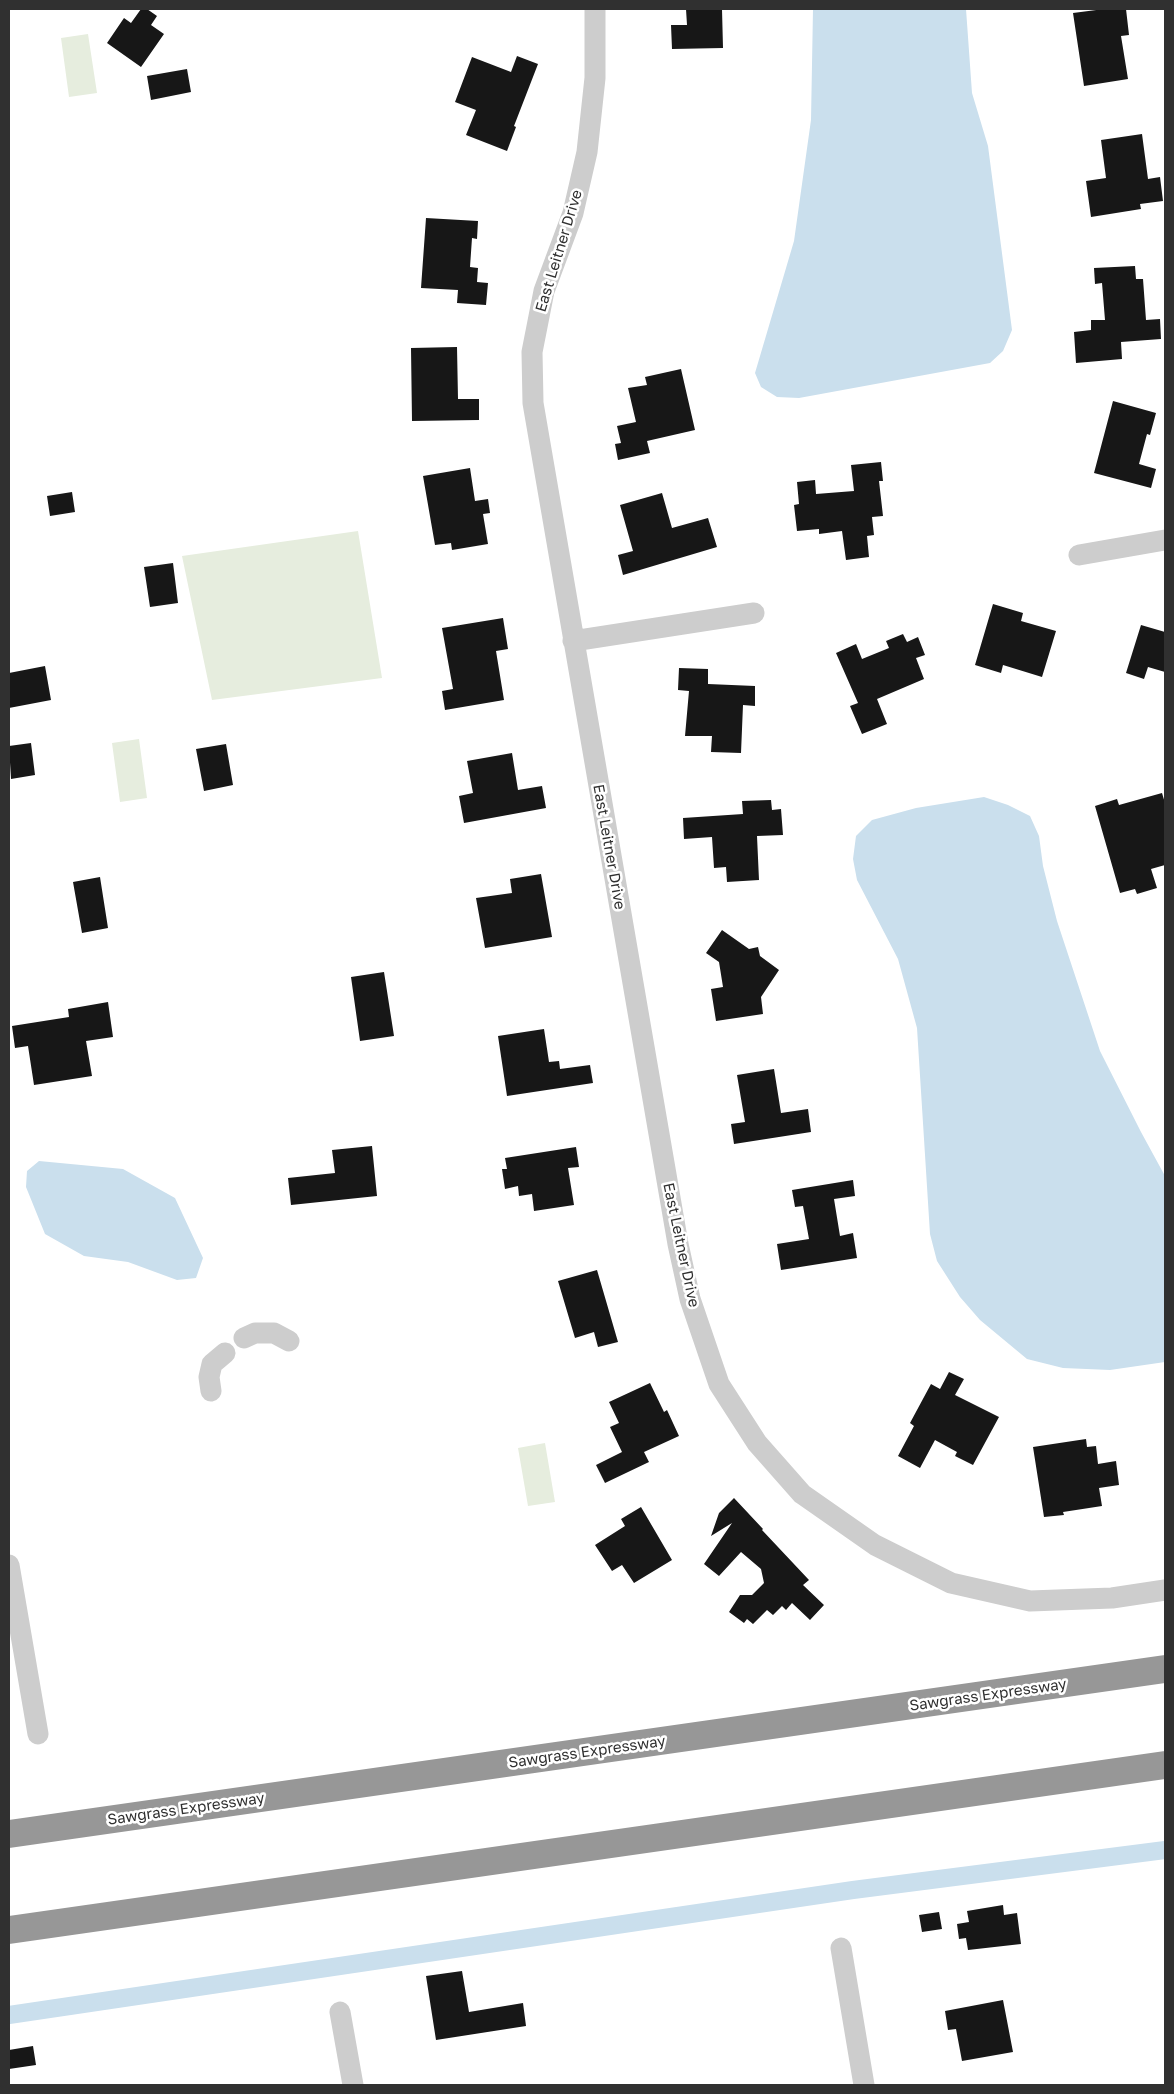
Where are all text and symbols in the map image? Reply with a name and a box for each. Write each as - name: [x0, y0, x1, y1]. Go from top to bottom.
- street label: East Leitner Drive: [532, 188, 586, 314]
- street label: East Leitner Drive: [589, 783, 629, 911]
- street label: East Leitner Drive: [659, 1181, 703, 1309]
- street label: Sawgrass Expressway: [908, 1675, 1068, 1715]
- street label: Sawgrass Expressway: [507, 1732, 667, 1772]
- street label: Sawgrass Expressway: [106, 1789, 266, 1829]

